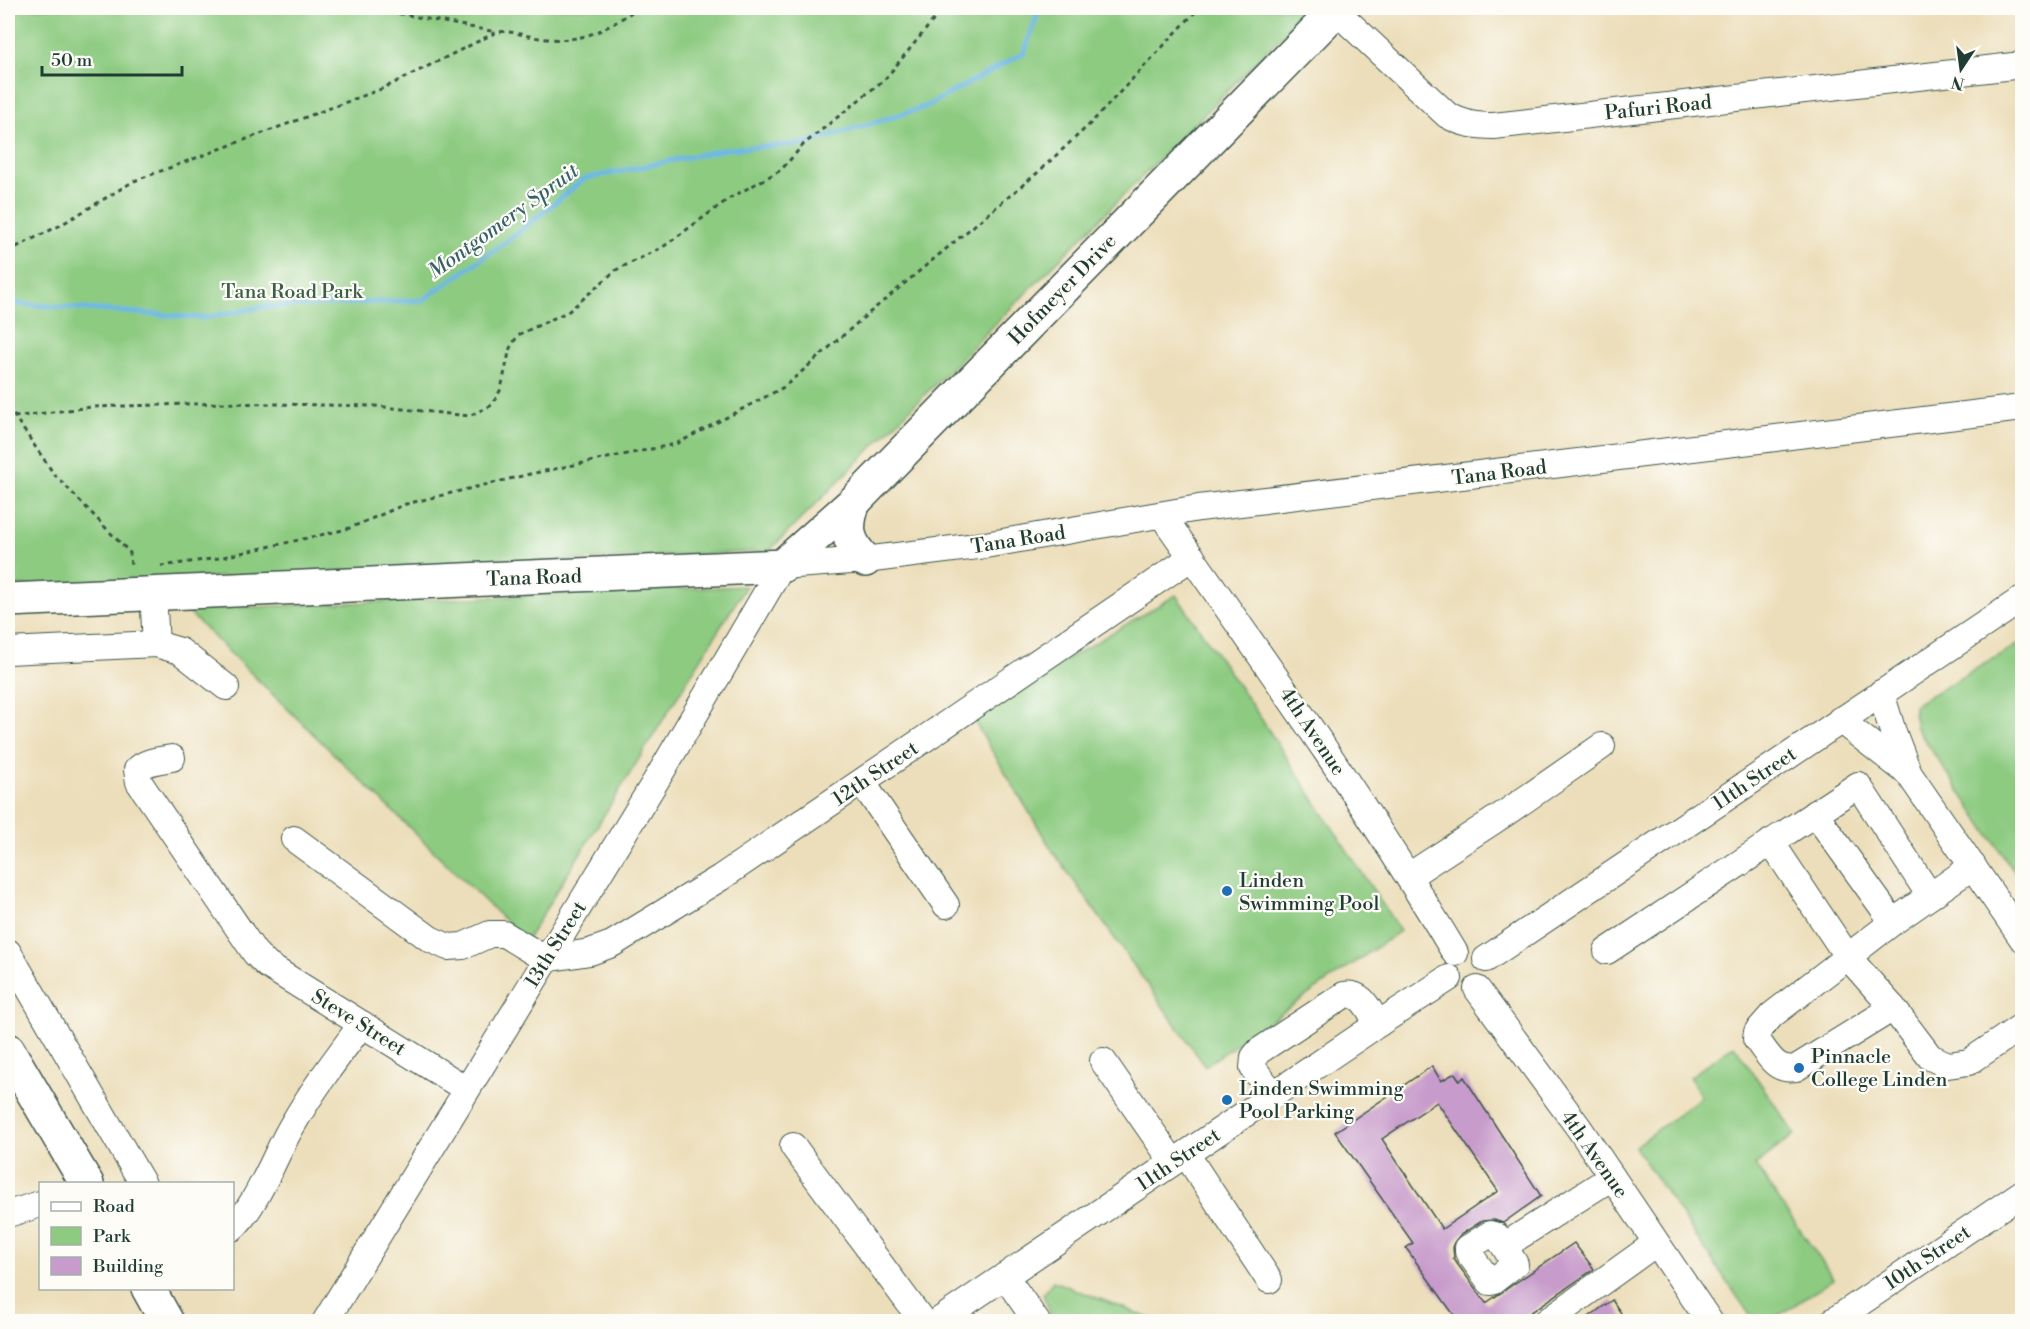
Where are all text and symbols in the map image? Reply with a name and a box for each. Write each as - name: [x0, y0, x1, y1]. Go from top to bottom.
- scale bar: [42, 39, 182, 77]
- north arrow: [1931, 39, 1991, 99]
- text: 50 m: [51, 49, 93, 72]
- text: N: [1949, 71, 1966, 94]
- street label: Pafuri Road: [1603, 90, 1714, 127]
- water label: Montgomery Spruit: [423, 158, 585, 285]
- street label: Hofmeyer Drive: [1004, 229, 1122, 351]
- park label: Tana Road Park: [221, 280, 364, 305]
- street label: Tana Road: [1450, 455, 1549, 492]
- street label: Tana Road: [969, 521, 1068, 560]
- street label: Tana Road: [486, 564, 583, 593]
- street label: 4th Avenue: [1273, 683, 1350, 781]
- street label: 12th Street: [828, 736, 923, 812]
- street label: 11th Street: [1708, 742, 1801, 816]
- place label: Linden Swimming Pool: [1239, 869, 1379, 917]
- marker: Linden Swimming Pool: [1220, 884, 1234, 898]
- street label: 13th Street: [520, 897, 593, 993]
- street label: Steve Street: [306, 984, 410, 1062]
- place label: Pinnacle College Linden: [1811, 1045, 1947, 1093]
- marker: Pinnacle College Linden: [1792, 1061, 1806, 1075]
- place label: Linden Swimming Pool Parking: [1239, 1077, 1404, 1125]
- marker: Linden Swimming Pool Parking: [1220, 1093, 1234, 1107]
- street label: 4th Avenue: [1555, 1106, 1633, 1203]
- street label: 11th Street: [1132, 1123, 1225, 1197]
- legend: [39, 1182, 234, 1290]
- text: Road: [93, 1195, 136, 1218]
- street label: 10th Street: [1880, 1220, 1976, 1296]
- text: Park: [93, 1225, 132, 1248]
- text: Building: [92, 1255, 164, 1278]

